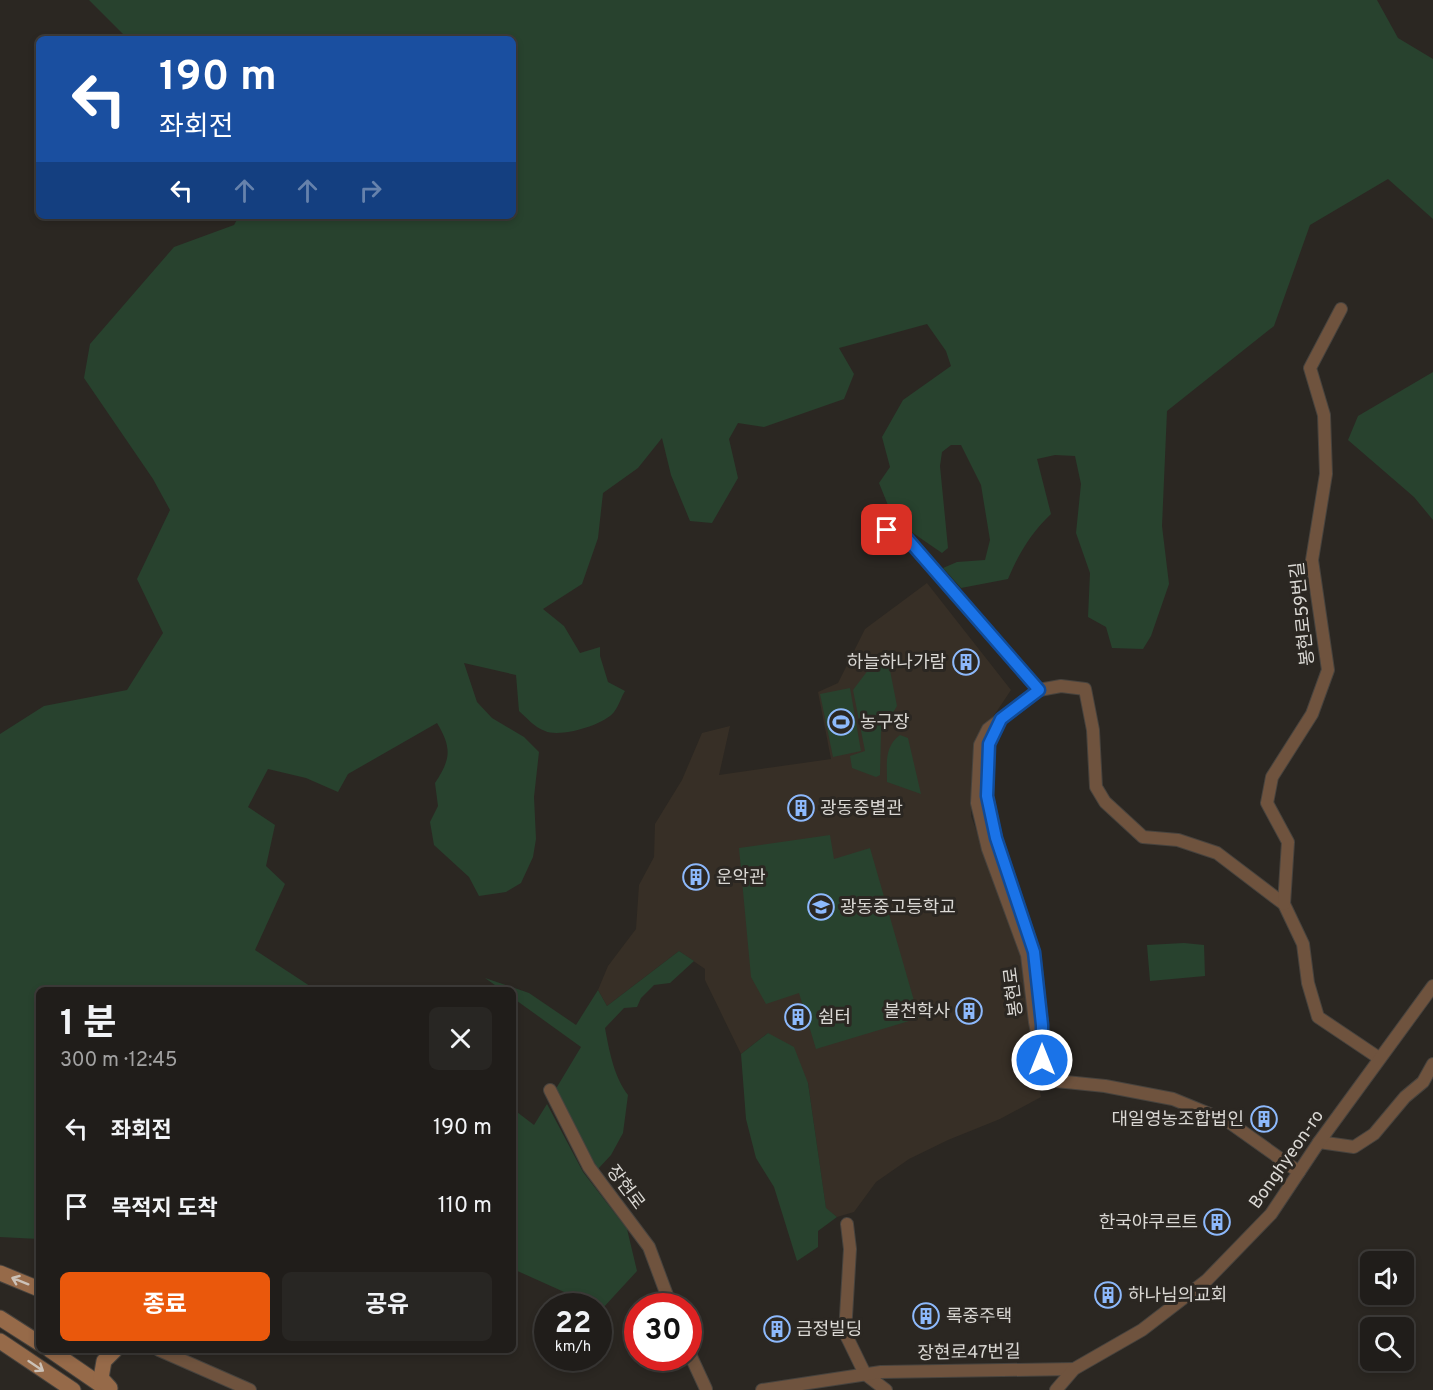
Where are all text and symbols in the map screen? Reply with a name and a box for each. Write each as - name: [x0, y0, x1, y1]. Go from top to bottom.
- text: 190 m: [159, 52, 277, 105]
- icon: left: [60, 60, 138, 138]
- text: 좌회전: [159, 111, 234, 145]
- icon: left: [165, 174, 198, 207]
- icon: ahead: [228, 174, 261, 207]
- icon: ahead: [291, 174, 324, 207]
- icon: right: [354, 174, 387, 207]
- pin: [861, 504, 912, 555]
- icon: arrive: [870, 513, 903, 546]
- street label: 봉현로59번길: [1287, 561, 1320, 667]
- building icon: 하늘하나가람: [951, 647, 981, 677]
- place label: 하늘하나가람: [847, 652, 946, 675]
- sports icon: 농구장: [826, 707, 856, 737]
- place label: 농구장: [860, 712, 910, 735]
- building icon: 광동중별관: [786, 793, 816, 823]
- place label: 광동중별관: [820, 798, 903, 821]
- building icon: 운악관: [681, 862, 711, 892]
- place label: 운악관: [716, 867, 766, 890]
- school or university icon: 광동중고등학교: [806, 892, 836, 922]
- place label: 광동중고등학교: [840, 897, 956, 920]
- street label: 봉현로: [1000, 966, 1029, 1018]
- building icon: 불천학사: [954, 996, 984, 1026]
- place label: 불천학사: [884, 1001, 950, 1024]
- text: 1 분: [60, 1002, 117, 1048]
- building icon: 쉼터: [783, 1002, 813, 1032]
- button: close: [429, 1007, 492, 1070]
- place label: 쉼터: [818, 1007, 851, 1030]
- position arrow: [1010, 1028, 1074, 1092]
- text: 300 m · 12:45: [60, 1048, 177, 1074]
- building icon: 대일영농조합법인: [1249, 1104, 1279, 1134]
- street label: Bonghyeon-ro: [1245, 1106, 1330, 1214]
- place label: 대일영농조합법인: [1112, 1109, 1244, 1132]
- icon: left: [60, 1112, 93, 1145]
- text: 190 m: [433, 1115, 492, 1142]
- text: 좌회전: [111, 1118, 172, 1145]
- street label: 장현로: [601, 1161, 649, 1215]
- icon: arrive: [60, 1190, 93, 1223]
- text: 110 m: [438, 1193, 492, 1220]
- text: 목적지 도착: [111, 1196, 218, 1223]
- building icon: 한국야쿠르트: [1202, 1207, 1232, 1237]
- place label: 한국야쿠르트: [1099, 1212, 1198, 1235]
- map controls: [1360, 1251, 1414, 1371]
- button: sound: [1360, 1251, 1414, 1305]
- button: 종료: [60, 1272, 270, 1341]
- button: 공유: [282, 1272, 492, 1341]
- one-way arrow: [11, 1275, 29, 1286]
- building icon: 하나님의교회: [1093, 1280, 1123, 1310]
- place label: 하나님의교회: [1128, 1285, 1227, 1308]
- speed limit sign: 30: [624, 1293, 702, 1371]
- building icon: 록중주택: [911, 1301, 941, 1331]
- text: 22: [555, 1306, 591, 1343]
- place label: 록중주택: [946, 1306, 1012, 1329]
- building icon: 금정빌딩: [762, 1314, 792, 1344]
- button: search: [1360, 1317, 1414, 1371]
- place label: 금정빌딩: [796, 1319, 862, 1342]
- text: km/h: [555, 1338, 591, 1357]
- street label: 장현로47번길: [917, 1341, 1021, 1366]
- one-way arrow: [27, 1360, 44, 1372]

